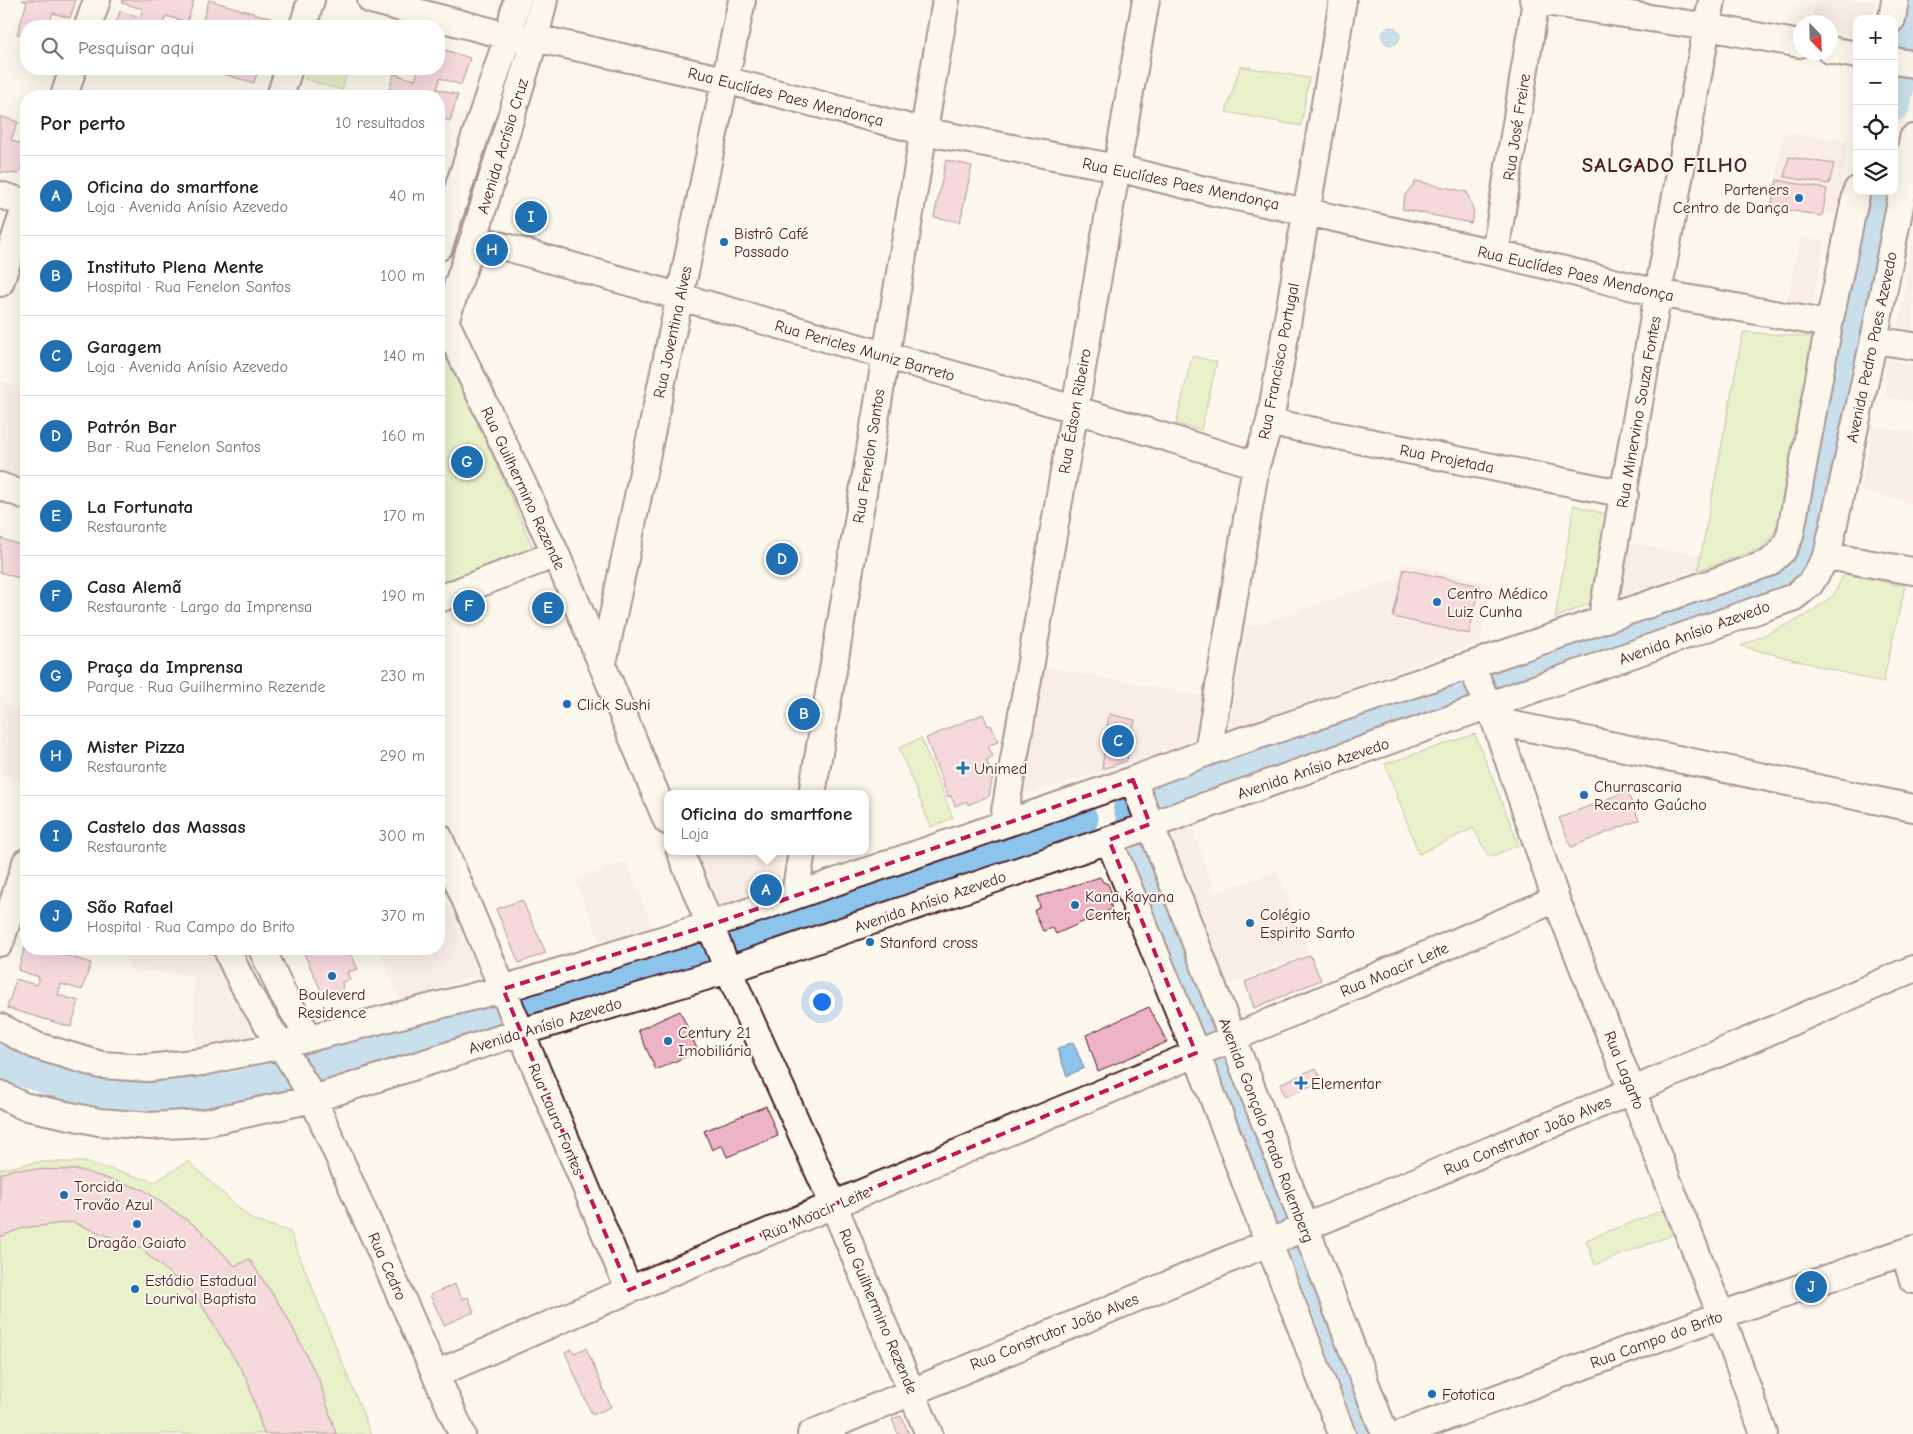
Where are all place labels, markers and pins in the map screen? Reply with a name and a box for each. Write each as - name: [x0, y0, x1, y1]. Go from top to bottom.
- place label: Parteners Centro de Dança: [1673, 181, 1789, 217]
- marker: Parteners Centro de Dança: [1793, 192, 1805, 204]
- pin: I: [515, 198, 547, 236]
- place label: Bistrô Café Passado: [734, 225, 809, 261]
- pin: H: [476, 231, 508, 269]
- marker: Bistrô Café Passado: [718, 236, 730, 248]
- pin: G: [451, 443, 483, 481]
- pin: D: [766, 540, 798, 578]
- place label: Centro Médico Luiz Cunha: [1447, 585, 1548, 621]
- pin: F: [453, 587, 485, 625]
- pin: E: [532, 589, 564, 627]
- marker: Centro Médico Luiz Cunha: [1431, 596, 1443, 608]
- pin: B: [788, 695, 820, 733]
- place label: Click Sushi: [577, 696, 651, 714]
- marker: Click Sushi: [561, 698, 573, 710]
- pin: C: [1102, 722, 1134, 760]
- place label: Unimed: [974, 760, 1027, 778]
- marker: Unimed: [956, 761, 970, 775]
- place label: Churrascaria Recanto Gaúcho: [1594, 778, 1707, 814]
- marker: Churrascaria Recanto Gaúcho: [1578, 789, 1590, 801]
- pin: A: [750, 871, 782, 909]
- place label: Kana Kayana Center: [1085, 888, 1174, 924]
- marker: Kana Kayana Center: [1069, 899, 1081, 911]
- place label: Colégio Espirito Santo: [1260, 906, 1355, 942]
- marker: Colégio Espirito Santo: [1244, 917, 1256, 929]
- place label: Stanford cross: [880, 934, 978, 952]
- marker: Stanford cross: [864, 936, 876, 948]
- marker: Bouleverd Residence: [326, 970, 338, 982]
- place label: Bouleverd Residence: [298, 986, 366, 1022]
- place label: Century 21 Imobiliária: [678, 1024, 752, 1060]
- marker: Century 21 Imobiliária: [662, 1035, 674, 1047]
- place label: Elementar: [1311, 1075, 1382, 1093]
- marker: Elementar: [1295, 1077, 1307, 1089]
- place label: Torcida Trovão Azul: [74, 1178, 153, 1214]
- marker: Torcida Trovão Azul: [58, 1189, 70, 1201]
- marker: Dragão Gaiato: [131, 1218, 143, 1230]
- place label: Dragão Gaiato: [87, 1234, 187, 1252]
- pin: J: [1795, 1268, 1827, 1306]
- place label: Estádio Estadual Lourival Baptista: [145, 1272, 257, 1308]
- marker: Estádio Estadual Lourival Baptista: [129, 1283, 141, 1295]
- place label: Fototica: [1442, 1386, 1495, 1404]
- marker: Fototica: [1426, 1388, 1438, 1400]

